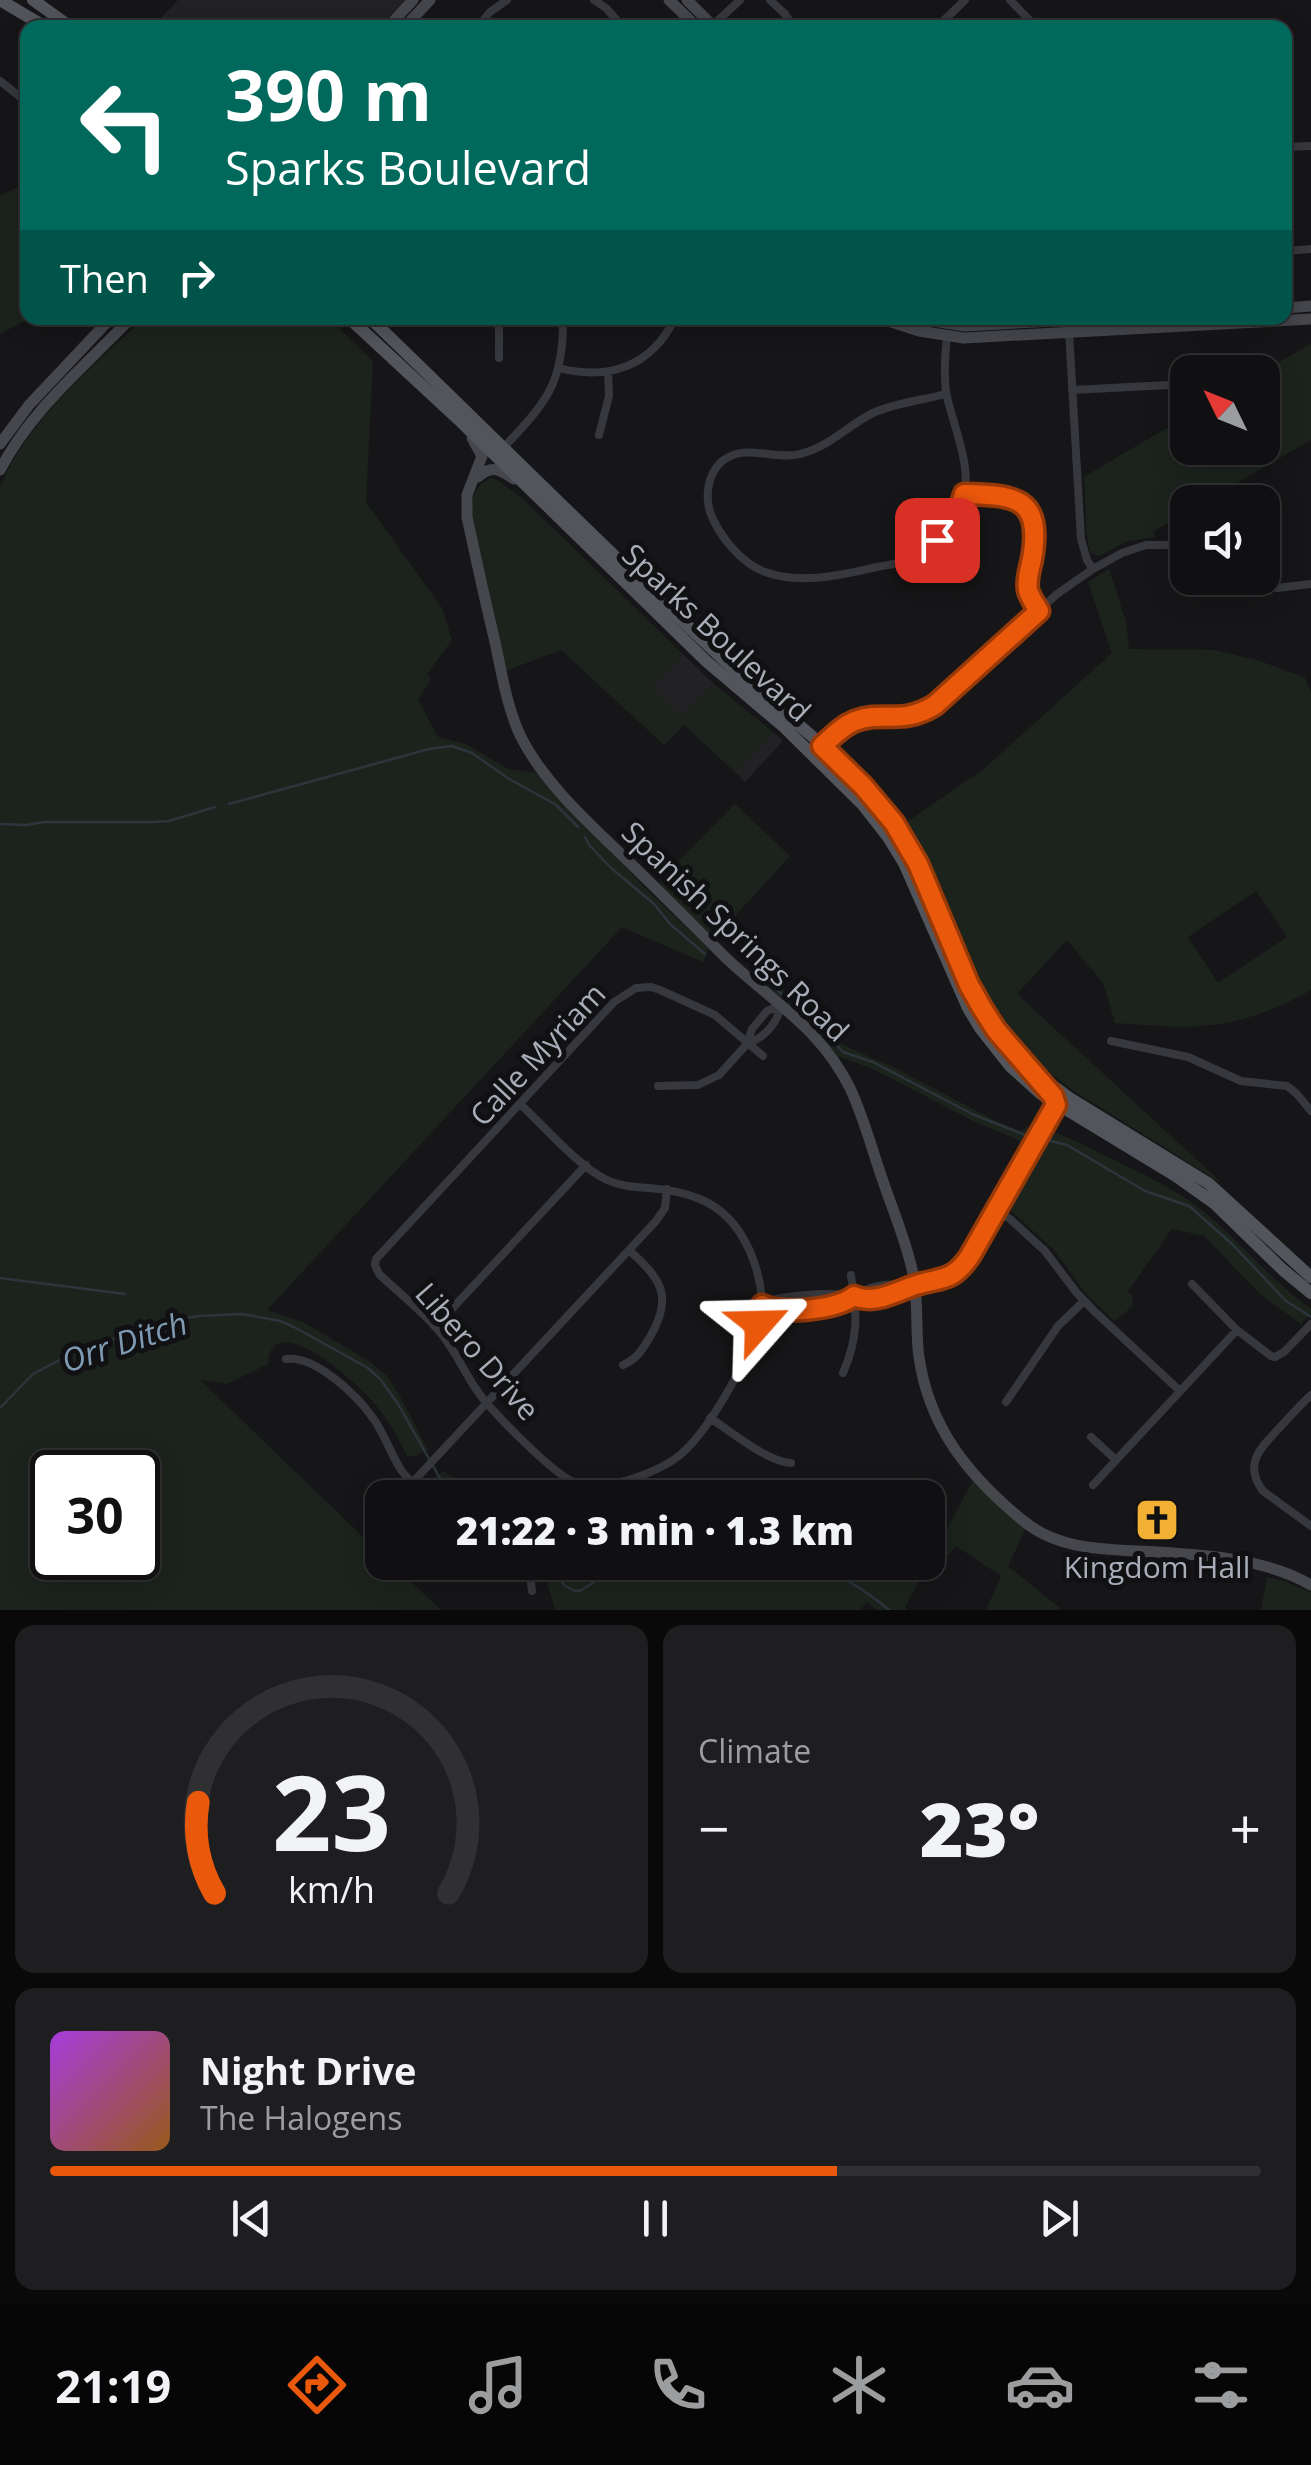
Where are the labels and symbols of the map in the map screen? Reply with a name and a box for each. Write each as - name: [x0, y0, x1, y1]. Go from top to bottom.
- north arrow: [1170, 355, 1280, 465]
- pin: [895, 498, 980, 583]
- street label: Sparks Boulevard: [614, 534, 820, 730]
- street label: Spanish Springs Road: [614, 812, 858, 1050]
- street label: Calle Myriam: [460, 974, 614, 1134]
- position arrow: [707, 1272, 811, 1376]
- street label: Libero Drive: [407, 1273, 549, 1429]
- water label: Orr Ditch: [56, 1301, 192, 1381]
- speed limit sign: 30: [30, 1450, 160, 1580]
- church icon: Kingdom Hall: [1134, 1497, 1180, 1543]
- place label: Kingdom Hall: [1064, 1546, 1250, 1587]

